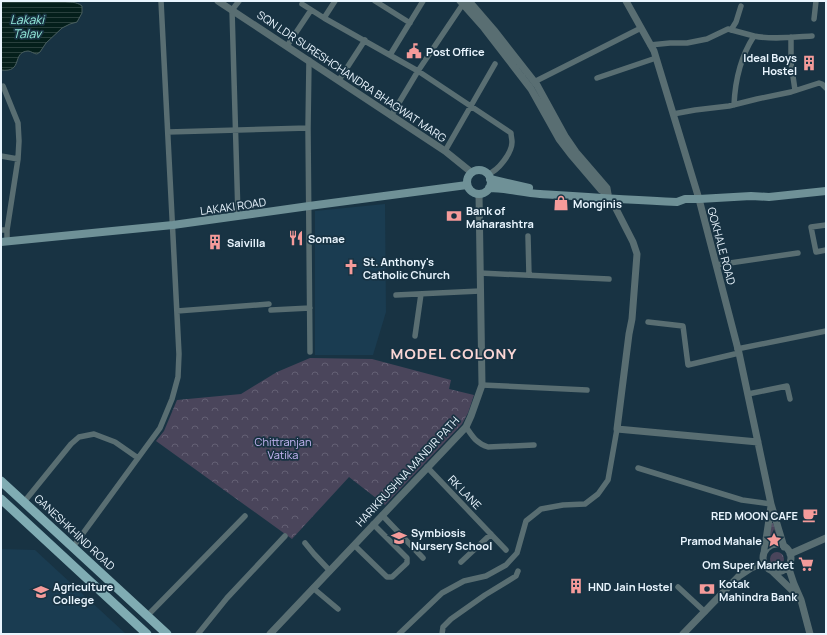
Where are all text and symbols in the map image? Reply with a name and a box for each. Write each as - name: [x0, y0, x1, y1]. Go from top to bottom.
- street label: SQN LDR SURESHCHANDRA BHAGWAT MARG: [254, 7, 450, 145]
- water label: Lakaki Talav: [10, 11, 46, 42]
- public building icon: Post Office: [405, 42, 423, 60]
- place label: Post Office: [426, 44, 485, 59]
- place label: Ideal Boys Hostel: [743, 50, 797, 78]
- building icon: Ideal Boys Hostel: [800, 54, 818, 72]
- street label: LAKAKI ROAD: [199, 194, 267, 218]
- shop icon: Monginis: [552, 194, 570, 212]
- place label: Monginis: [573, 196, 622, 211]
- place label: Bank of Maharashtra: [466, 203, 534, 231]
- street label: GOKHALE ROAD: [704, 205, 740, 287]
- bank icon: Bank of Maharashtra: [445, 207, 463, 225]
- restaurant icon: Somae: [287, 229, 305, 247]
- place label: Somae: [308, 231, 345, 246]
- building icon: Saivilla: [206, 233, 224, 251]
- place label: Saivilla: [227, 235, 265, 250]
- place label: St. Anthony's Catholic Church: [363, 254, 450, 282]
- church icon: St. Anthony's Catholic Church: [342, 258, 360, 276]
- district label: MODEL COLONY: [391, 343, 517, 364]
- street label: HARIKRUSHNA MANDIR PATH: [352, 413, 462, 529]
- park label: Chittranjan Vatika: [255, 434, 311, 462]
- street label: RK LANE: [445, 472, 485, 512]
- street label: GANESHKHIND ROAD: [31, 491, 119, 573]
- cafe icon: RED MOON CAFE: [801, 506, 819, 524]
- place label: RED MOON CAFE: [711, 508, 798, 523]
- place label: Symbiosis Nursery School: [411, 525, 492, 553]
- school or university icon: Symbiosis Nursery School: [390, 529, 408, 547]
- place icon: Pramod Mahale: [765, 531, 783, 549]
- place label: Pramod Mahale: [680, 533, 762, 548]
- supermarket icon: Om Super Market: [797, 555, 815, 573]
- place label: Om Super Market: [702, 557, 794, 572]
- place label: Kotak Mahindra Bank: [719, 576, 798, 604]
- building icon: HND Jain Hostel: [567, 577, 585, 595]
- place label: Agriculture College: [53, 579, 114, 607]
- place label: HND Jain Hostel: [588, 579, 672, 594]
- bank icon: Kotak Mahindra Bank: [698, 580, 716, 598]
- school or university icon: Agriculture College: [32, 583, 50, 601]

